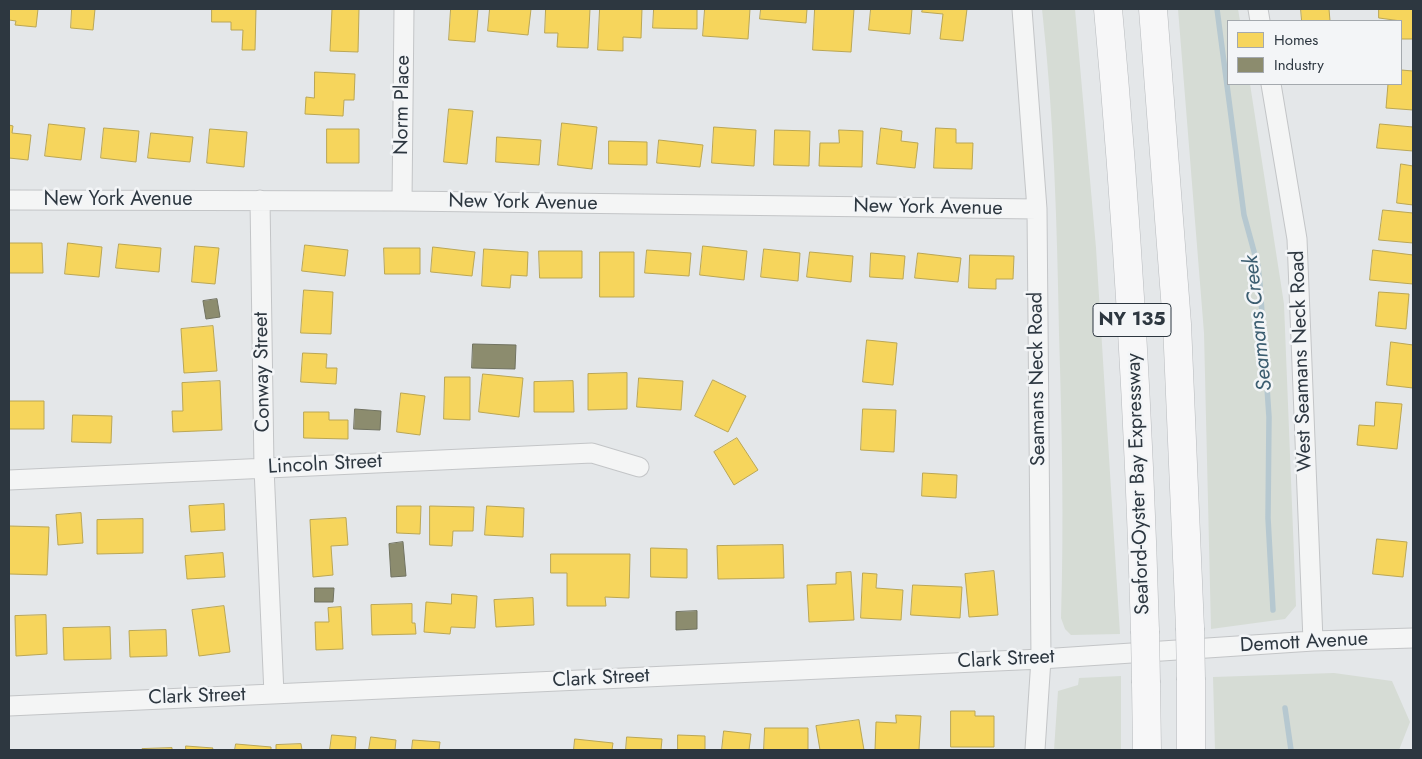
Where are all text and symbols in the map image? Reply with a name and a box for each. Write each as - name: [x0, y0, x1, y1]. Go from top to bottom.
- legend: [1227, 20, 1402, 85]
- text: Homes: [1274, 29, 1318, 51]
- text: Industry: [1274, 54, 1324, 76]
- street label: Norm Place: [390, 55, 416, 155]
- street label: New York Avenue: [43, 188, 193, 212]
- street label: New York Avenue: [448, 190, 598, 216]
- street label: New York Avenue: [853, 195, 1003, 221]
- street label: West Seamans Neck Road: [1286, 250, 1318, 472]
- water label: Seamans Creek: [1239, 254, 1279, 392]
- street label: Seamans Neck Road: [1024, 292, 1052, 466]
- road number: NY 135: [1093, 304, 1171, 336]
- street label: Conway Street: [250, 311, 276, 433]
- street label: Seaford-Oyster Bay Expressway: [1122, 353, 1156, 615]
- street label: Lincoln Street: [267, 450, 383, 480]
- street label: Demott Avenue: [1239, 628, 1369, 658]
- street label: Clark Street: [957, 645, 1055, 675]
- street label: Clark Street: [552, 664, 650, 694]
- street label: Clark Street: [148, 683, 246, 711]

